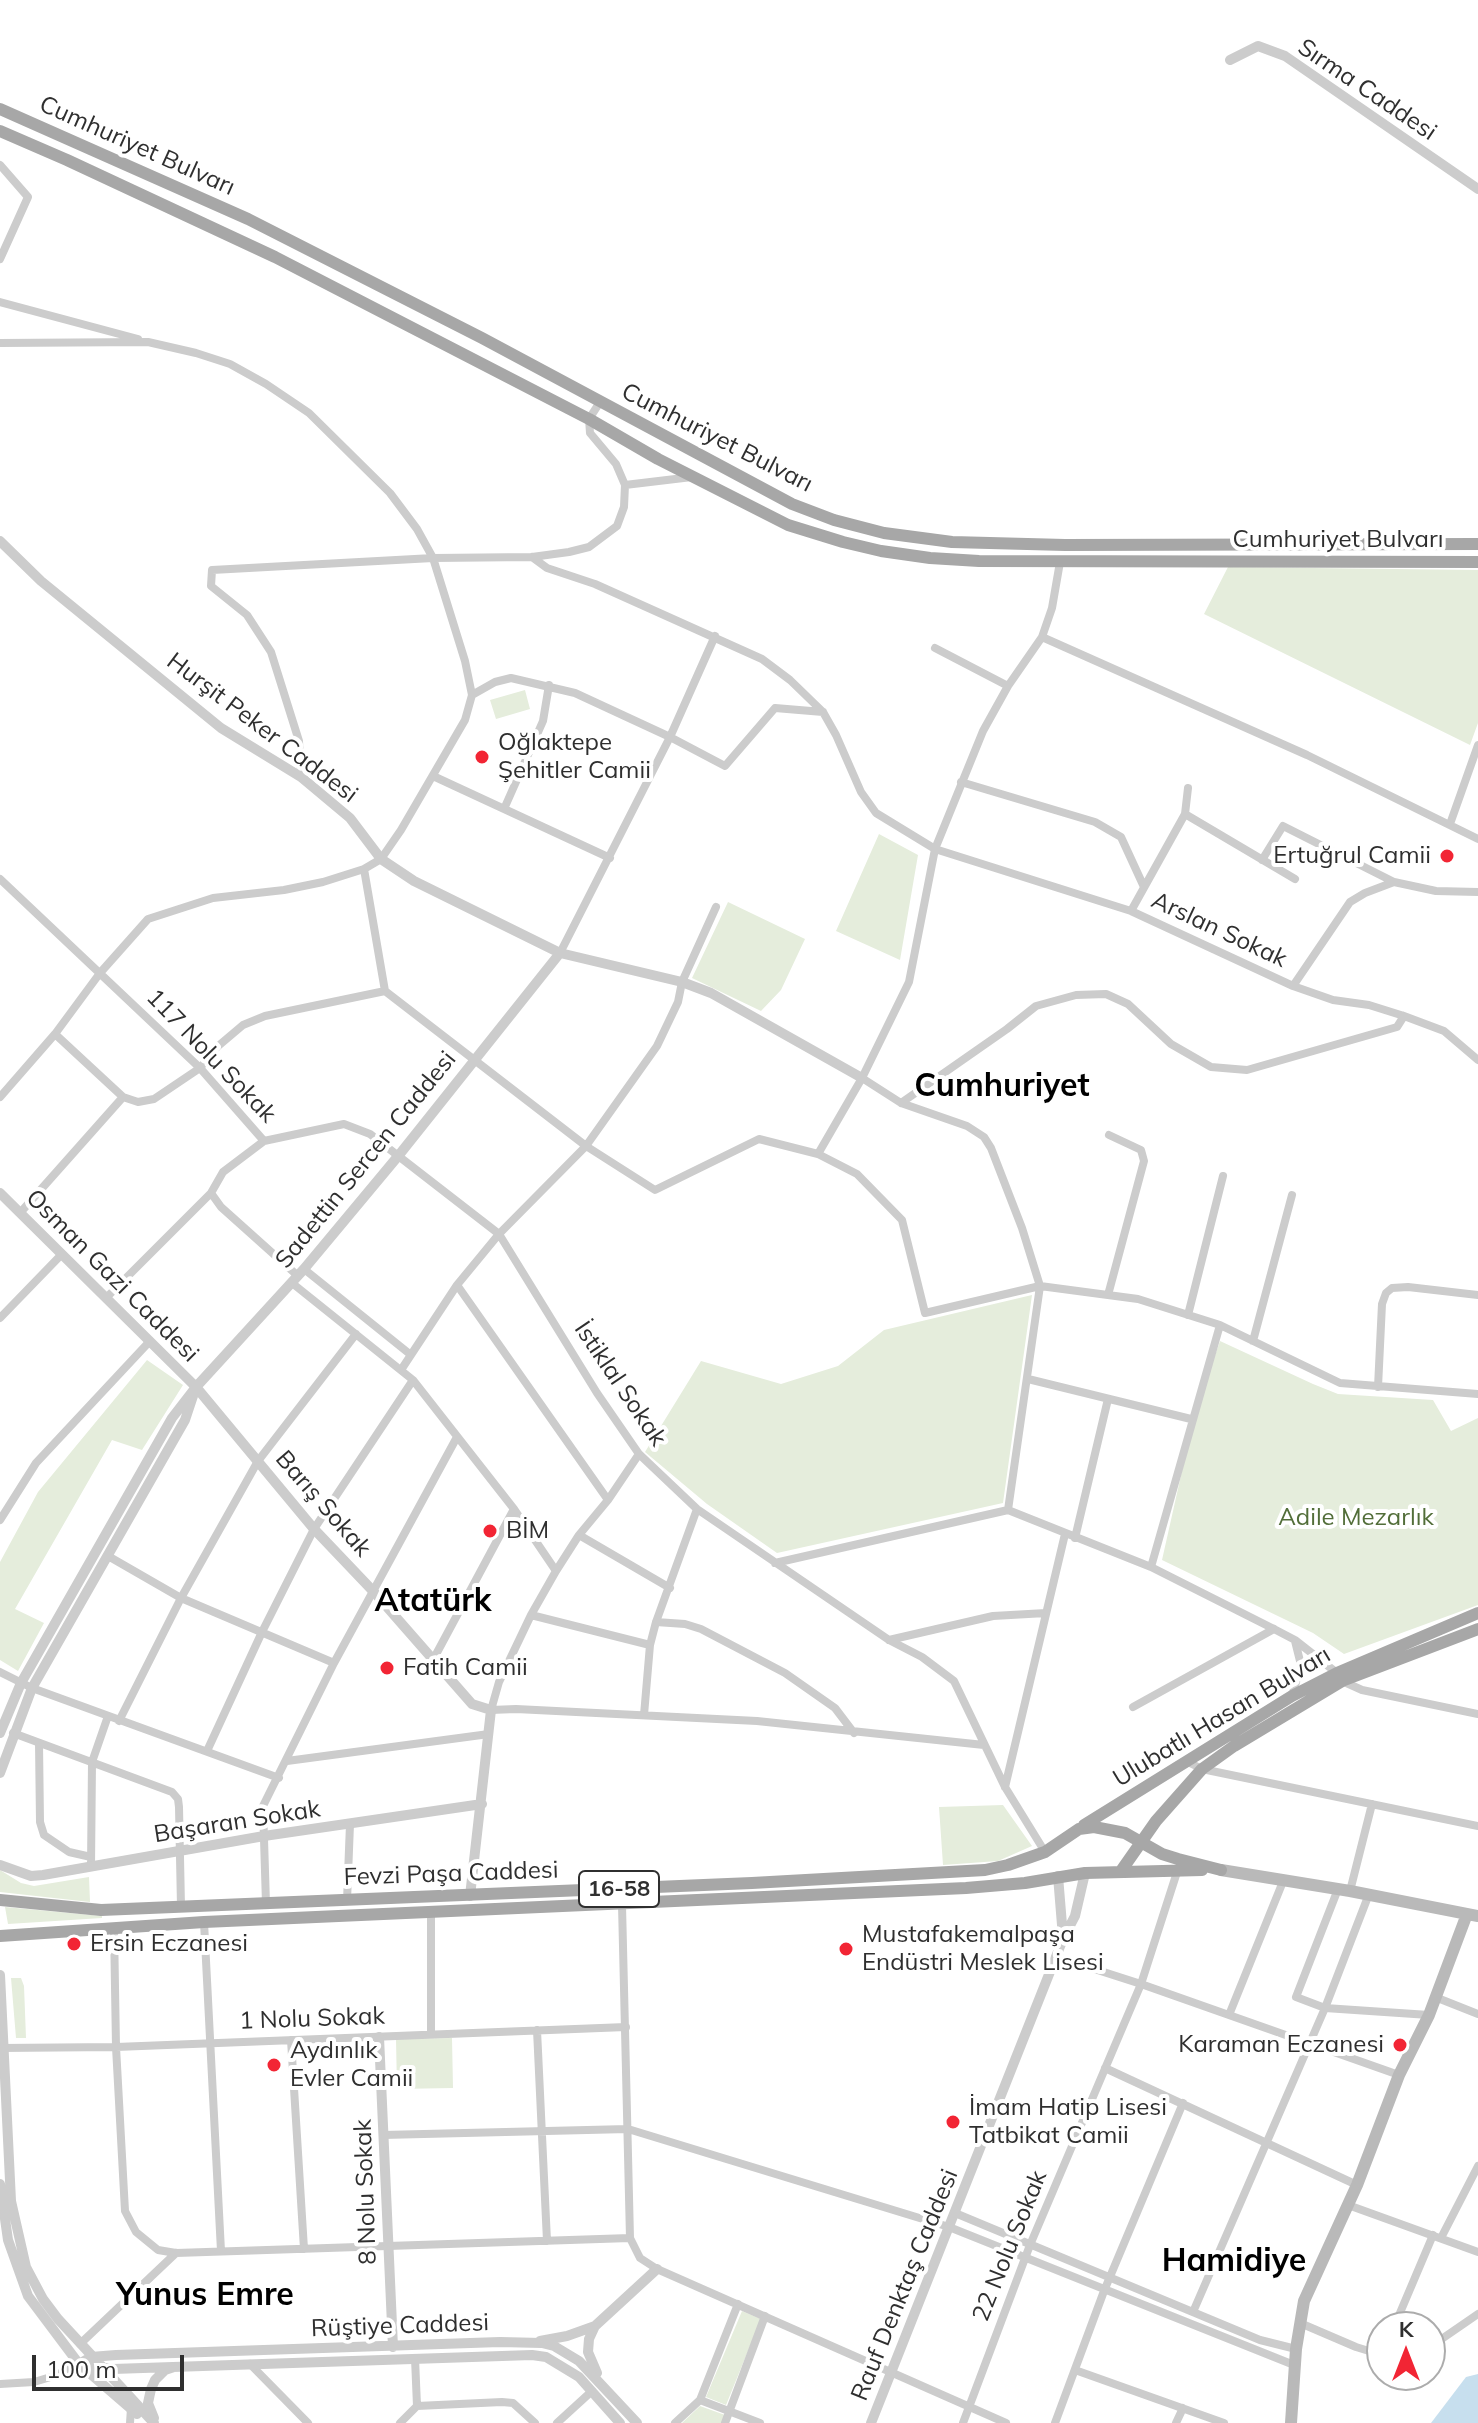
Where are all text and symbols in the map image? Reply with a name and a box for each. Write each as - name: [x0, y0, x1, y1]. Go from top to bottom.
- street label: Sırma Caddesi: [1292, 33, 1442, 147]
- street label: Cumhuriyet Bulvarı: [35, 90, 239, 202]
- street label: Cumhuriyet Bulvarı: [617, 377, 817, 499]
- street label: Cumhuriyet Bulvarı: [1233, 526, 1443, 554]
- street label: Hurşit Peker Caddesi: [161, 647, 363, 809]
- place label: Oğlaktepe Şehitler Camii: [498, 729, 651, 785]
- marker: Oğlaktepe Şehitler Camii: [473, 748, 491, 766]
- place label: Ertuğrul Camii: [1273, 842, 1431, 870]
- marker: Ertuğrul Camii: [1438, 847, 1456, 865]
- street label: Arslan Sokak: [1147, 886, 1291, 974]
- street label: 117 Nolu Sokak: [140, 983, 282, 1129]
- street label: Sadettin Sercen Caddesi: [270, 1046, 462, 1274]
- district label: Cumhuriyet: [914, 1067, 1090, 1105]
- street label: Osman Gazi Caddesi: [20, 1184, 204, 1368]
- street label: İstiklal Sokak: [568, 1316, 672, 1452]
- street label: Barış Sokak: [269, 1445, 377, 1563]
- park label: Adile Mezarlık: [1278, 1504, 1434, 1532]
- place label: BİM: [506, 1517, 549, 1545]
- marker: BİM: [481, 1522, 499, 1540]
- district label: Atatürk: [375, 1582, 491, 1620]
- street label: Ulubatlı Hasan Bulvarı: [1108, 1641, 1336, 1793]
- place label: Fatih Camii: [403, 1654, 528, 1682]
- marker: Fatih Camii: [378, 1659, 396, 1677]
- street label: Başaran Sokak: [152, 1795, 322, 1849]
- street label: Fevzi Paşa Caddesi: [343, 1856, 559, 1892]
- road number: 16-58: [579, 1871, 659, 1907]
- place label: Mustafakemalpaşa Endüstri Meslek Lisesi: [862, 1921, 1104, 1977]
- place label: Ersin Eczanesi: [90, 1930, 248, 1958]
- marker: Ersin Eczanesi: [65, 1935, 83, 1953]
- marker: Mustafakemalpaşa Endüstri Meslek Lisesi: [837, 1940, 855, 1958]
- street label: 1 Nolu Sokak: [239, 2002, 385, 2036]
- place label: Karaman Eczanesi: [1178, 2031, 1384, 2059]
- marker: Karaman Eczanesi: [1391, 2036, 1409, 2054]
- place label: Aydınlık Evler Camii: [290, 2037, 413, 2093]
- marker: Aydınlık Evler Camii: [265, 2056, 283, 2074]
- place label: İmam Hatip Lisesi Tatbikat Camii: [969, 2094, 1167, 2150]
- marker: İmam Hatip Lisesi Tatbikat Camii: [944, 2113, 962, 2131]
- street label: 8 Nolu Sokak: [349, 2119, 383, 2265]
- street label: Rauf Denktaş Caddesi: [845, 2165, 965, 2405]
- street label: 22 Nolu Sokak: [967, 2166, 1053, 2326]
- district label: Hamidiye: [1162, 2242, 1306, 2280]
- district label: Yunus Emre: [116, 2276, 294, 2314]
- street label: Rüştiye Caddesi: [310, 2309, 490, 2343]
- north arrow: [1366, 2311, 1446, 2391]
- text: K: [1399, 2315, 1413, 2343]
- scale bar: [36, 2339, 188, 2389]
- text: 100 m: [46, 2354, 117, 2384]

